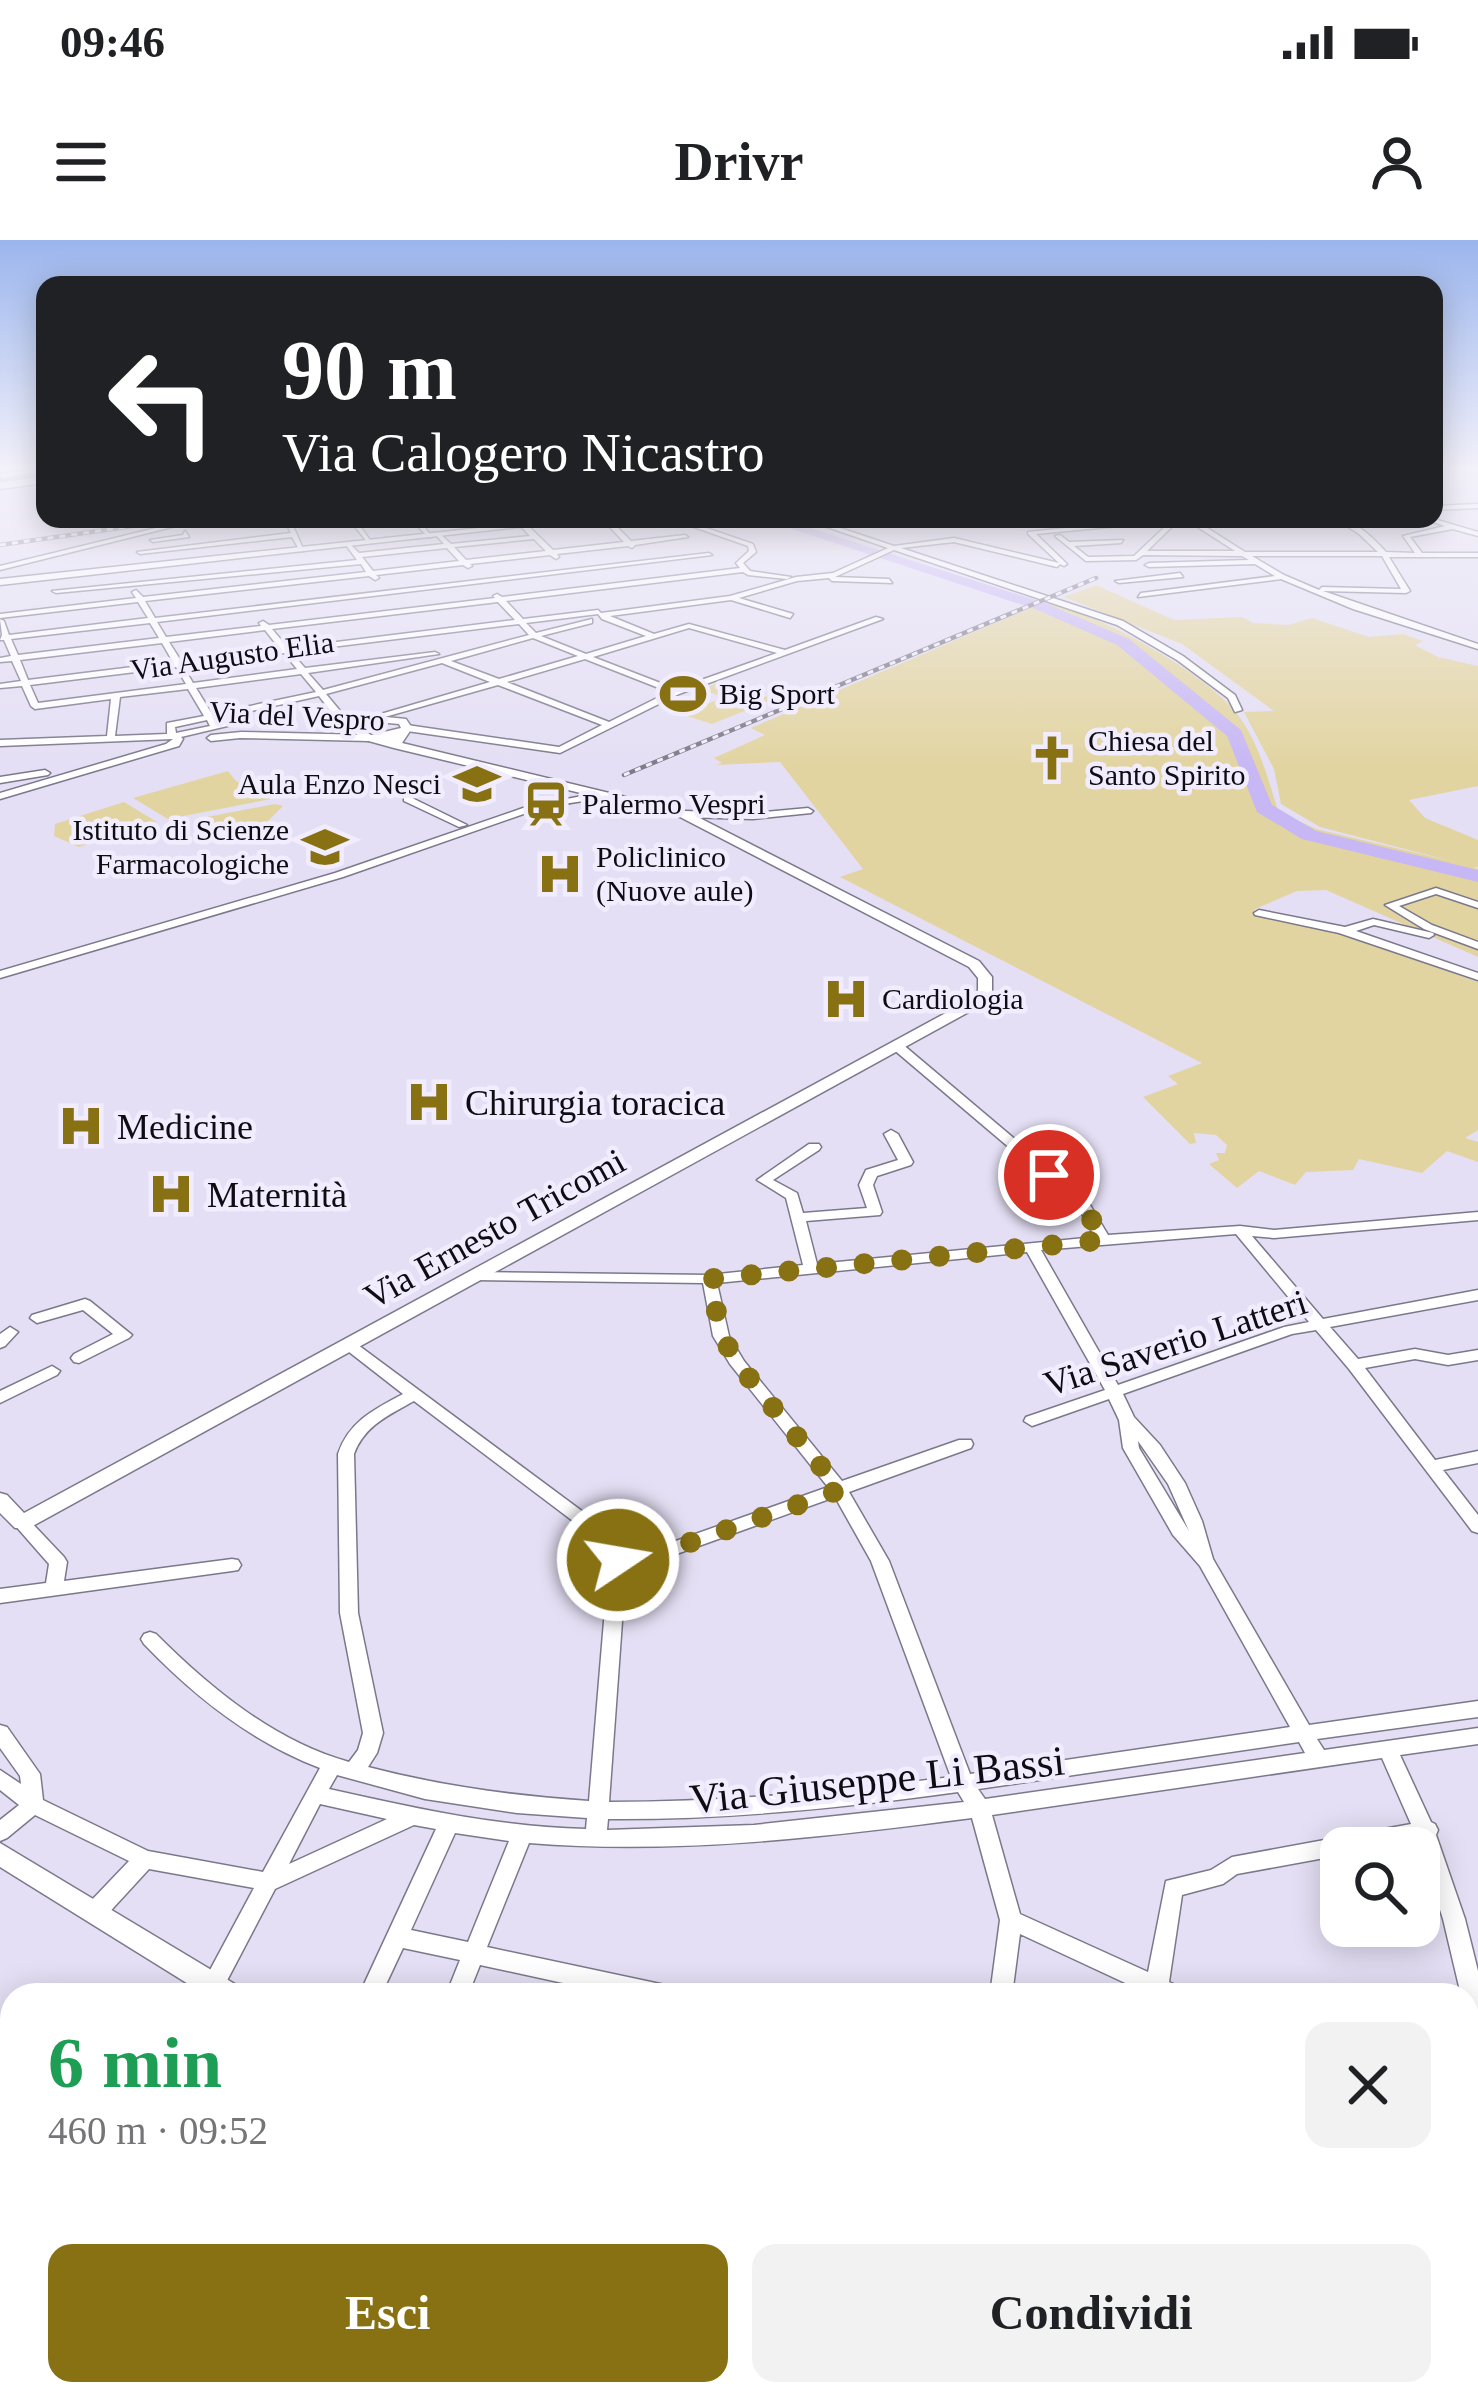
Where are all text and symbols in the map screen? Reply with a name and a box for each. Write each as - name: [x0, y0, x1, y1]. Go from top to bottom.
- text: 09:46: [60, 17, 165, 67]
- icon: menu: [48, 129, 114, 195]
- icon: person: [1364, 129, 1430, 195]
- text: Drivr: [675, 132, 803, 192]
- icon: left: [84, 324, 240, 480]
- text: 90 m: [282, 324, 457, 417]
- text: Via Calogero Nicastro: [282, 423, 765, 483]
- street label: Via Augusto Elia: [128, 625, 336, 686]
- sports icon: Big Sport: [658, 669, 708, 719]
- place label: Big Sport: [719, 677, 836, 710]
- street label: Via del Vespro: [208, 694, 386, 737]
- place label: Chiesa del Santo Spirito: [1088, 724, 1246, 791]
- church icon: Chiesa del Santo Spirito: [1027, 733, 1077, 783]
- school or university icon: Aula Enzo Nesci: [452, 759, 502, 809]
- place label: Aula Enzo Nesci: [238, 767, 441, 800]
- station icon: Palermo Vespri: [521, 779, 571, 829]
- place label: Palermo Vespri: [582, 787, 766, 820]
- place label: Istituto di Scienze Farmacologiche: [72, 813, 289, 880]
- school or university icon: Istituto di Scienze Farmacologiche: [300, 822, 350, 872]
- place label: Policlinico (Nuove aule): [596, 840, 753, 908]
- hospital icon: Policlinico (Nuove aule): [535, 849, 585, 899]
- hospital icon: Cardiologia: [821, 974, 871, 1024]
- place label: Cardiologia: [882, 982, 1024, 1015]
- hospital icon: Chirurgia toracica: [404, 1077, 454, 1127]
- place label: Chirurgia toracica: [465, 1083, 725, 1123]
- hospital icon: Medicine: [56, 1101, 106, 1151]
- place label: Medicine: [117, 1107, 253, 1147]
- pin: [998, 1124, 1100, 1226]
- street label: Via Ernesto Tricomi: [357, 1141, 632, 1317]
- icon: arrive: [1016, 1142, 1082, 1208]
- hospital icon: Maternità: [146, 1169, 196, 1219]
- place label: Maternità: [207, 1175, 347, 1215]
- street label: Via Saverio Latteri: [1039, 1282, 1312, 1404]
- position arrow: [555, 1497, 681, 1623]
- street label: Via Giuseppe Li Bassi: [687, 1737, 1067, 1823]
- map controls: [1320, 1827, 1440, 1947]
- button: search: [1320, 1827, 1440, 1947]
- button: close: [1305, 2022, 1431, 2148]
- text: 6 min: [48, 2023, 222, 2103]
- text: 460 m · 09:52: [48, 2109, 268, 2152]
- button: Esci: [48, 2244, 728, 2382]
- button: Condividi: [752, 2244, 1431, 2382]

